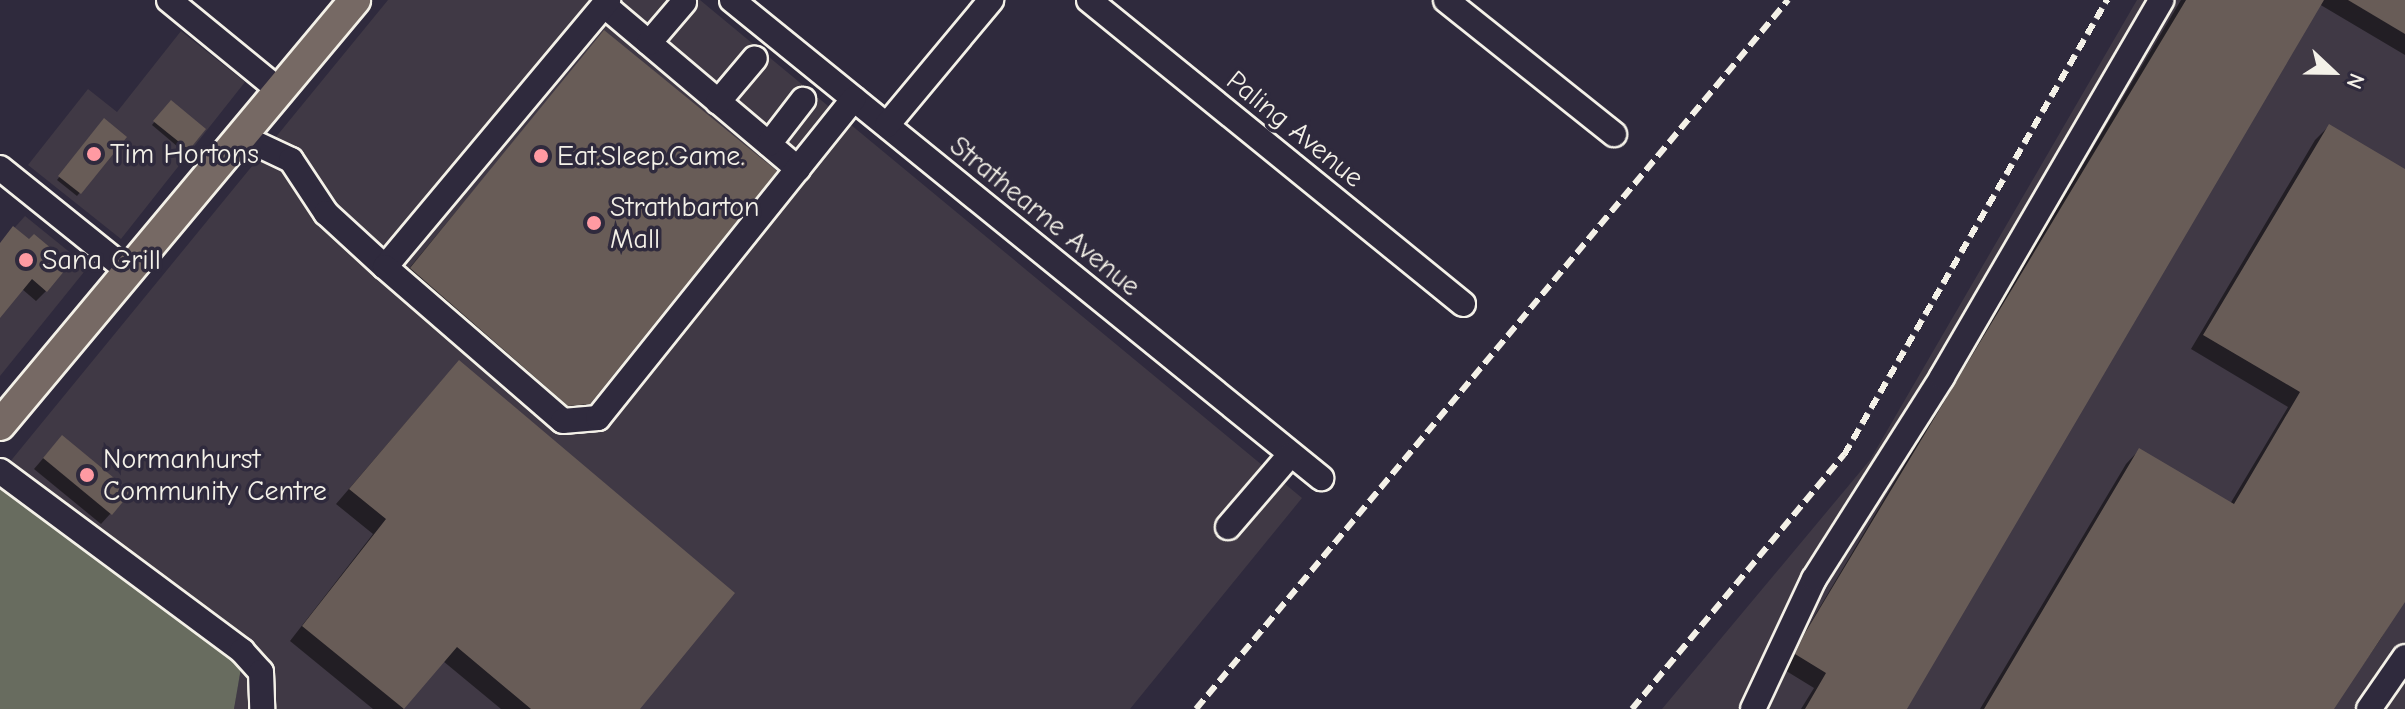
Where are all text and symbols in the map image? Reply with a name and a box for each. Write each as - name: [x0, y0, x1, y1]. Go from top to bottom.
- north arrow: [2293, 32, 2373, 112]
- street label: Paling Avenue: [1220, 64, 1370, 194]
- text: N: [2341, 69, 2370, 93]
- street label: Strathearne Avenue: [943, 129, 1147, 303]
- place label: Tim Hortons: [110, 137, 259, 171]
- place label: Eat.Sleep.Game.: [557, 139, 745, 173]
- marker: Tim Hortons: [85, 145, 103, 163]
- marker: Eat.Sleep.Game.: [532, 147, 550, 165]
- place label: Strathbarton Mall: [610, 190, 760, 256]
- marker: Strathbarton Mall: [585, 214, 603, 232]
- place label: Sana Grill: [42, 243, 161, 277]
- marker: Sana Grill: [17, 251, 35, 269]
- place label: Normanhurst Community Centre: [103, 442, 327, 508]
- marker: Normanhurst Community Centre: [78, 466, 96, 484]

